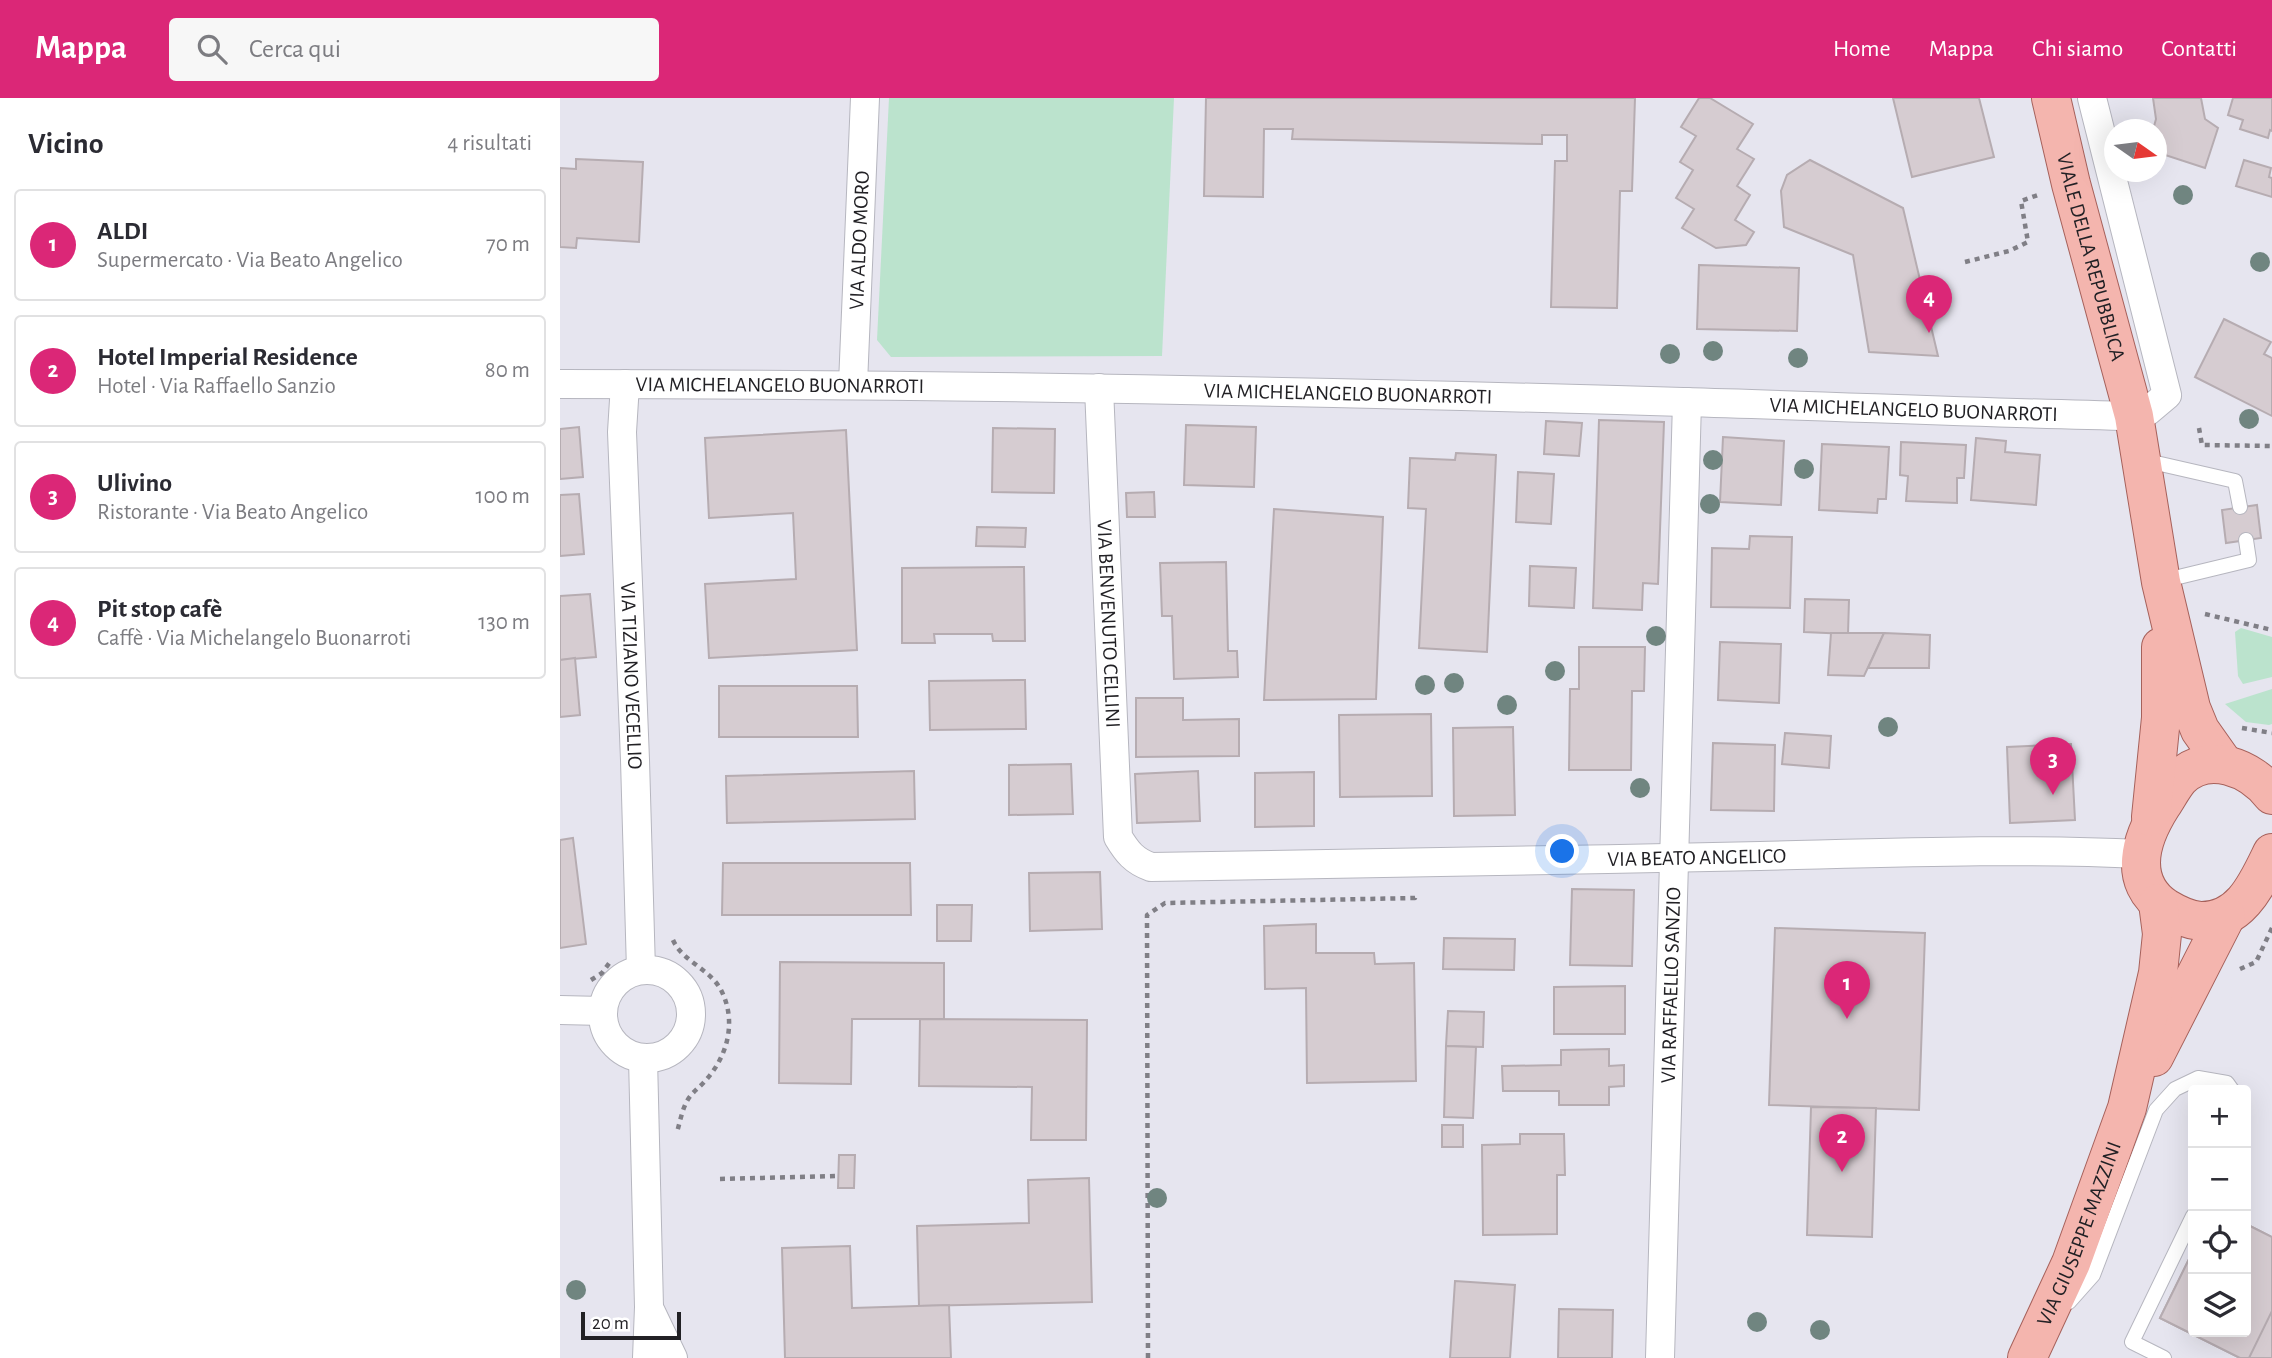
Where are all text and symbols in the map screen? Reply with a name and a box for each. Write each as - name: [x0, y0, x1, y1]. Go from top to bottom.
- search box: [169, 18, 659, 81]
- icon: search: [193, 30, 231, 68]
- text: Mappa: [35, 32, 127, 65]
- text: Cerca qui: [249, 36, 341, 62]
- text: Home: [1833, 37, 1891, 61]
- text: Mappa: [1929, 37, 1994, 61]
- text: Chi siamo: [2032, 37, 2123, 61]
- text: Contatti: [2161, 37, 2237, 61]
- north arrow: [2104, 119, 2167, 182]
- text: Vicino: [28, 129, 104, 159]
- text: 4 risultati: [447, 132, 532, 155]
- street label: VIALE DELLA REPUBBLICA: [2053, 151, 2129, 363]
- street label: VIA ALDO MORO: [846, 170, 873, 310]
- text: ALDI: [97, 218, 148, 244]
- text: 1: [49, 233, 57, 256]
- text: 70 m: [486, 233, 530, 256]
- text: Supermercato · Via Beato Angelico: [97, 249, 403, 272]
- pin: 4: [1906, 275, 1952, 333]
- text: Hotel Imperial Residence: [97, 344, 358, 370]
- text: 2: [48, 359, 58, 382]
- text: 80 m: [485, 359, 530, 382]
- street label: VIA MICHELANGELO BUONARROTI: [636, 374, 924, 397]
- text: Hotel · Via Raffaello Sanzio: [97, 375, 336, 398]
- street label: VIA MICHELANGELO BUONARROTI: [1203, 380, 1492, 408]
- street label: VIA MICHELANGELO BUONARROTI: [1769, 395, 2058, 425]
- text: Ulivino: [97, 470, 172, 496]
- text: 3: [48, 485, 58, 508]
- text: 100 m: [476, 485, 530, 508]
- text: Ristorante · Via Beato Angelico: [97, 501, 368, 524]
- street label: VIA BENVENUTO CELLINI: [1094, 519, 1123, 728]
- street label: VIA TIZIANO VECELLIO: [617, 582, 645, 770]
- text: Pit stop cafè: [97, 596, 222, 622]
- text: 4: [47, 611, 59, 634]
- text: 130 m: [478, 611, 530, 634]
- text: Caffè · Via Michelangelo Buonarroti: [97, 627, 411, 650]
- pin: 3: [2030, 737, 2076, 795]
- your location: [1545, 834, 1579, 868]
- street label: VIA BEATO ANGELICO: [1607, 845, 1787, 870]
- street label: VIA RAFFAELLO SANZIO: [1658, 887, 1684, 1084]
- pin: 1: [1824, 961, 1870, 1019]
- map controls: [2188, 1085, 2251, 1337]
- button: +: [2188, 1085, 2251, 1148]
- pin: 2: [1819, 1114, 1865, 1172]
- street label: VIA GIUSEPPE MAZZINI: [2033, 1139, 2125, 1329]
- button: −: [2188, 1148, 2251, 1211]
- button: locate: [2188, 1211, 2251, 1274]
- button: layers: [2188, 1274, 2251, 1337]
- scale bar: [581, 1309, 681, 1341]
- text: 20 m: [592, 1314, 629, 1333]

